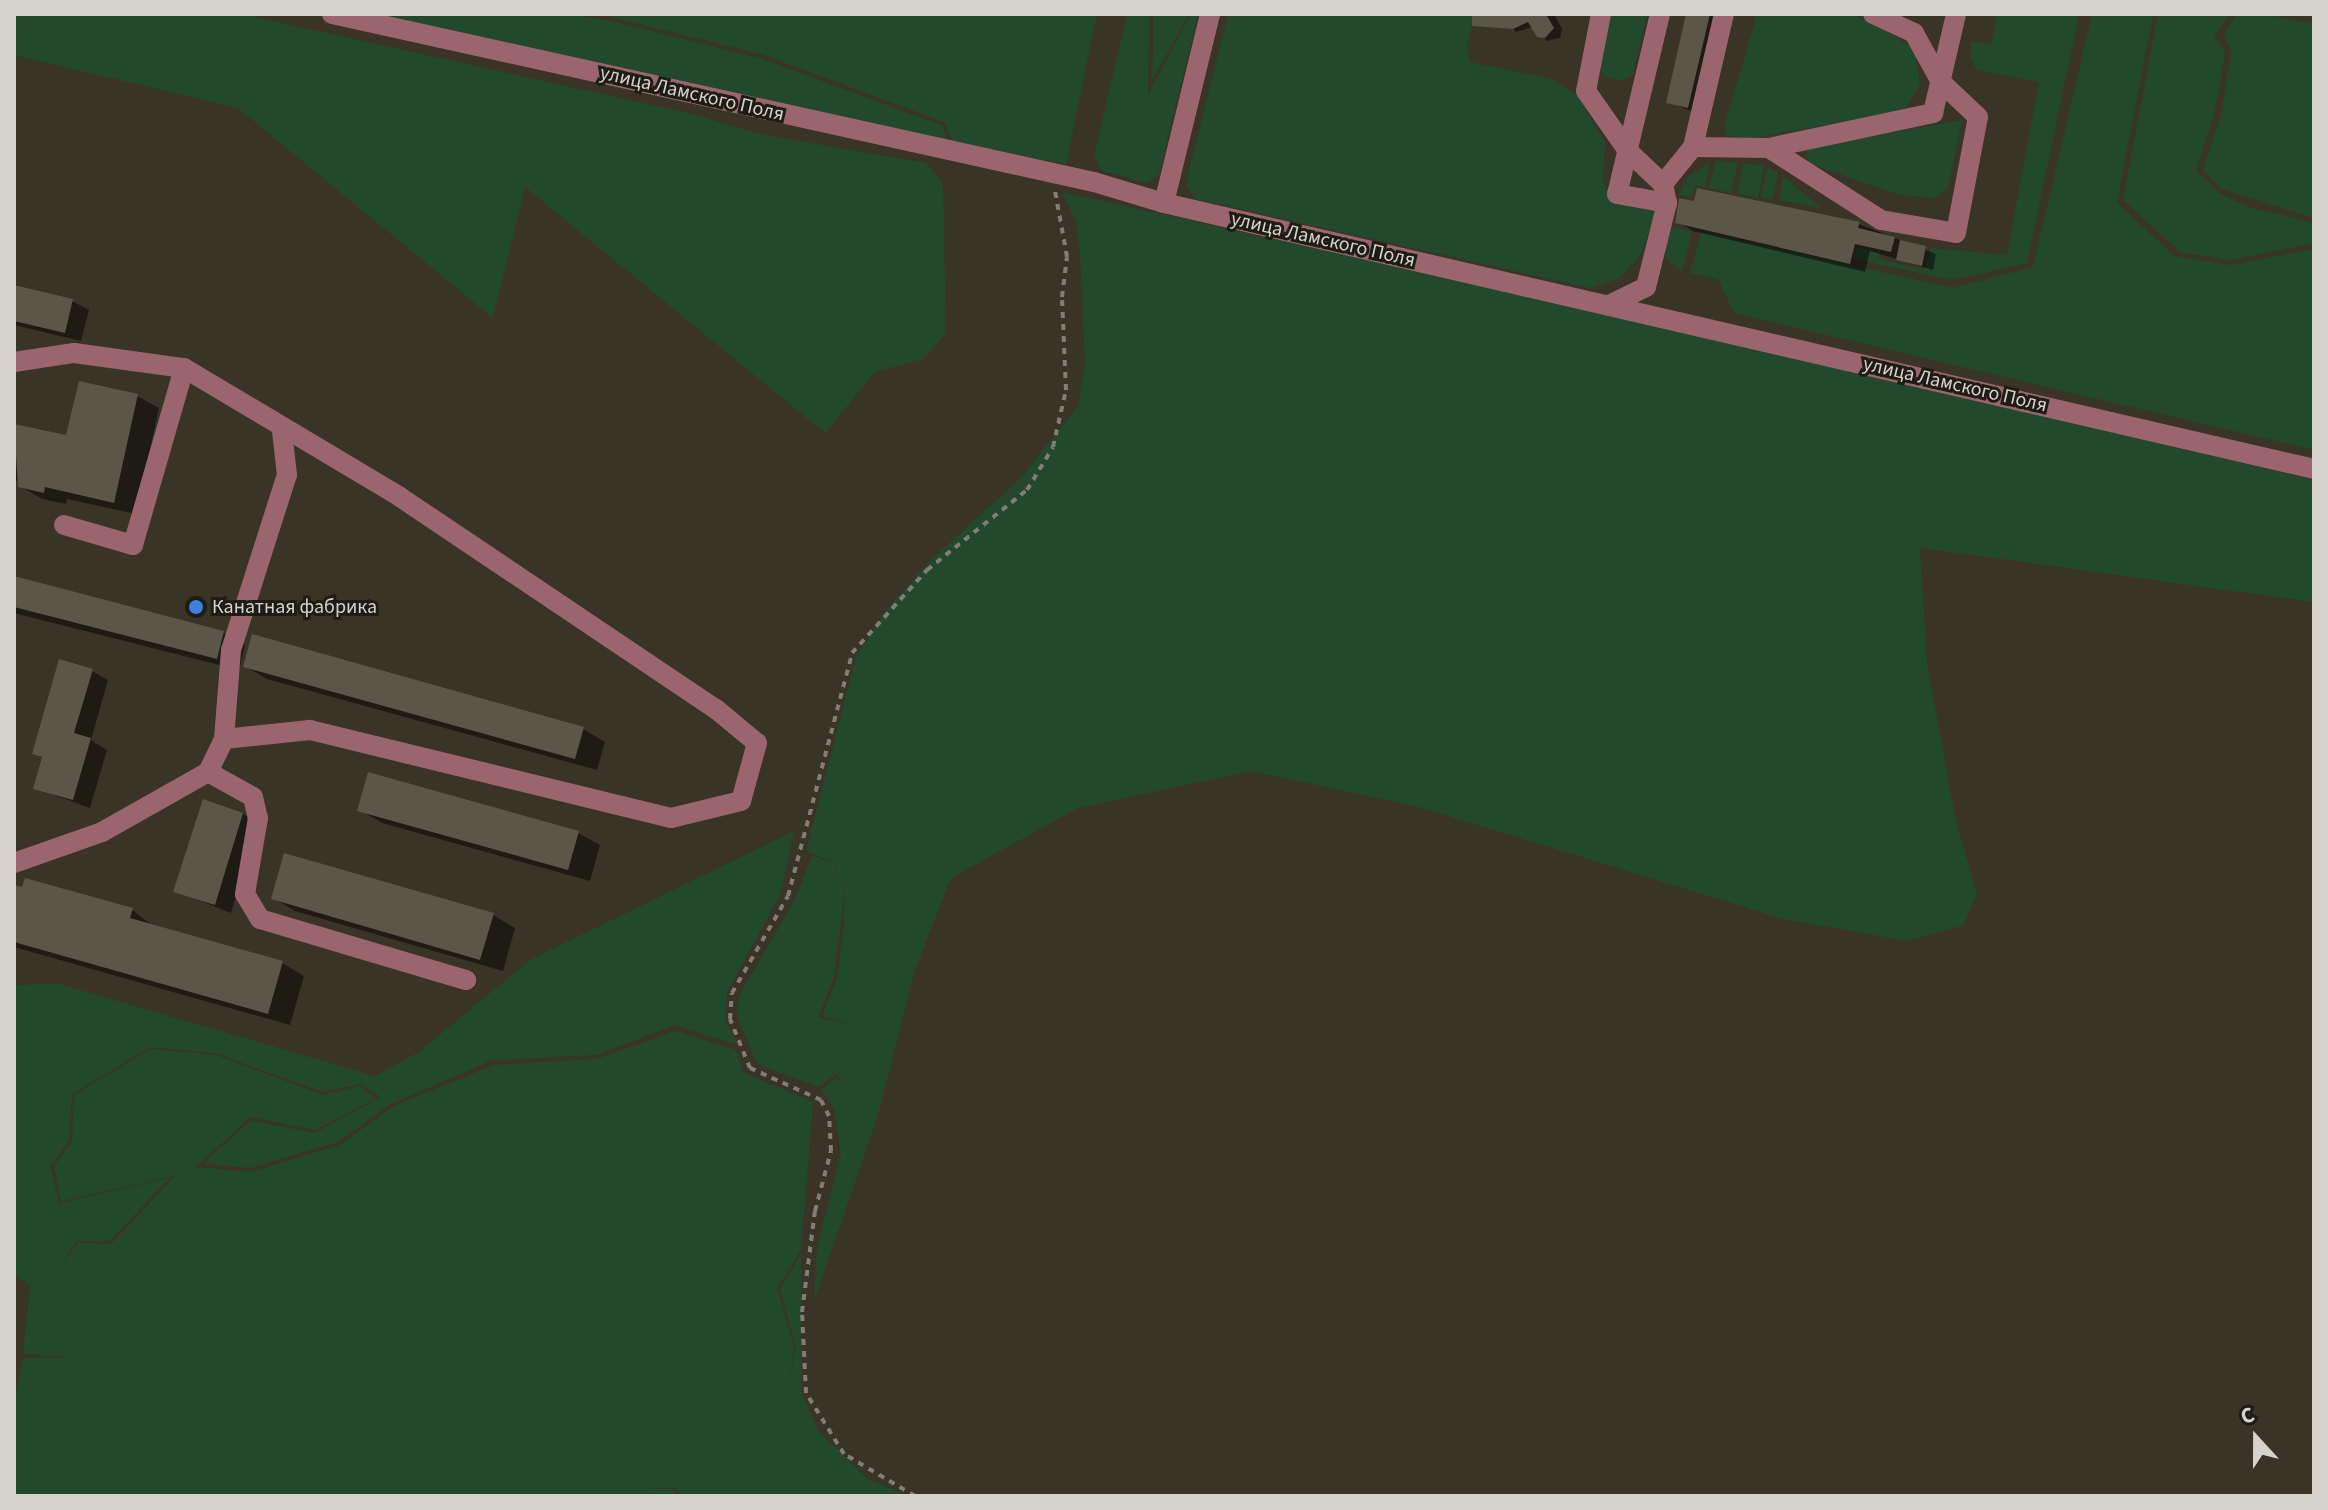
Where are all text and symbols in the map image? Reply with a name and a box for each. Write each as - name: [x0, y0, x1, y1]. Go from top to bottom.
- street label: улица Ламского Поля: [598, 61, 786, 127]
- street label: улица Ламского Поля: [1229, 207, 1417, 273]
- street label: улица Ламского Поля: [1861, 352, 2049, 418]
- place label: Канатная фабрика: [212, 595, 377, 619]
- marker: Канатная фабрика: [187, 598, 205, 616]
- north arrow: [2216, 1398, 2296, 1478]
- text: С: [2236, 1398, 2259, 1433]

